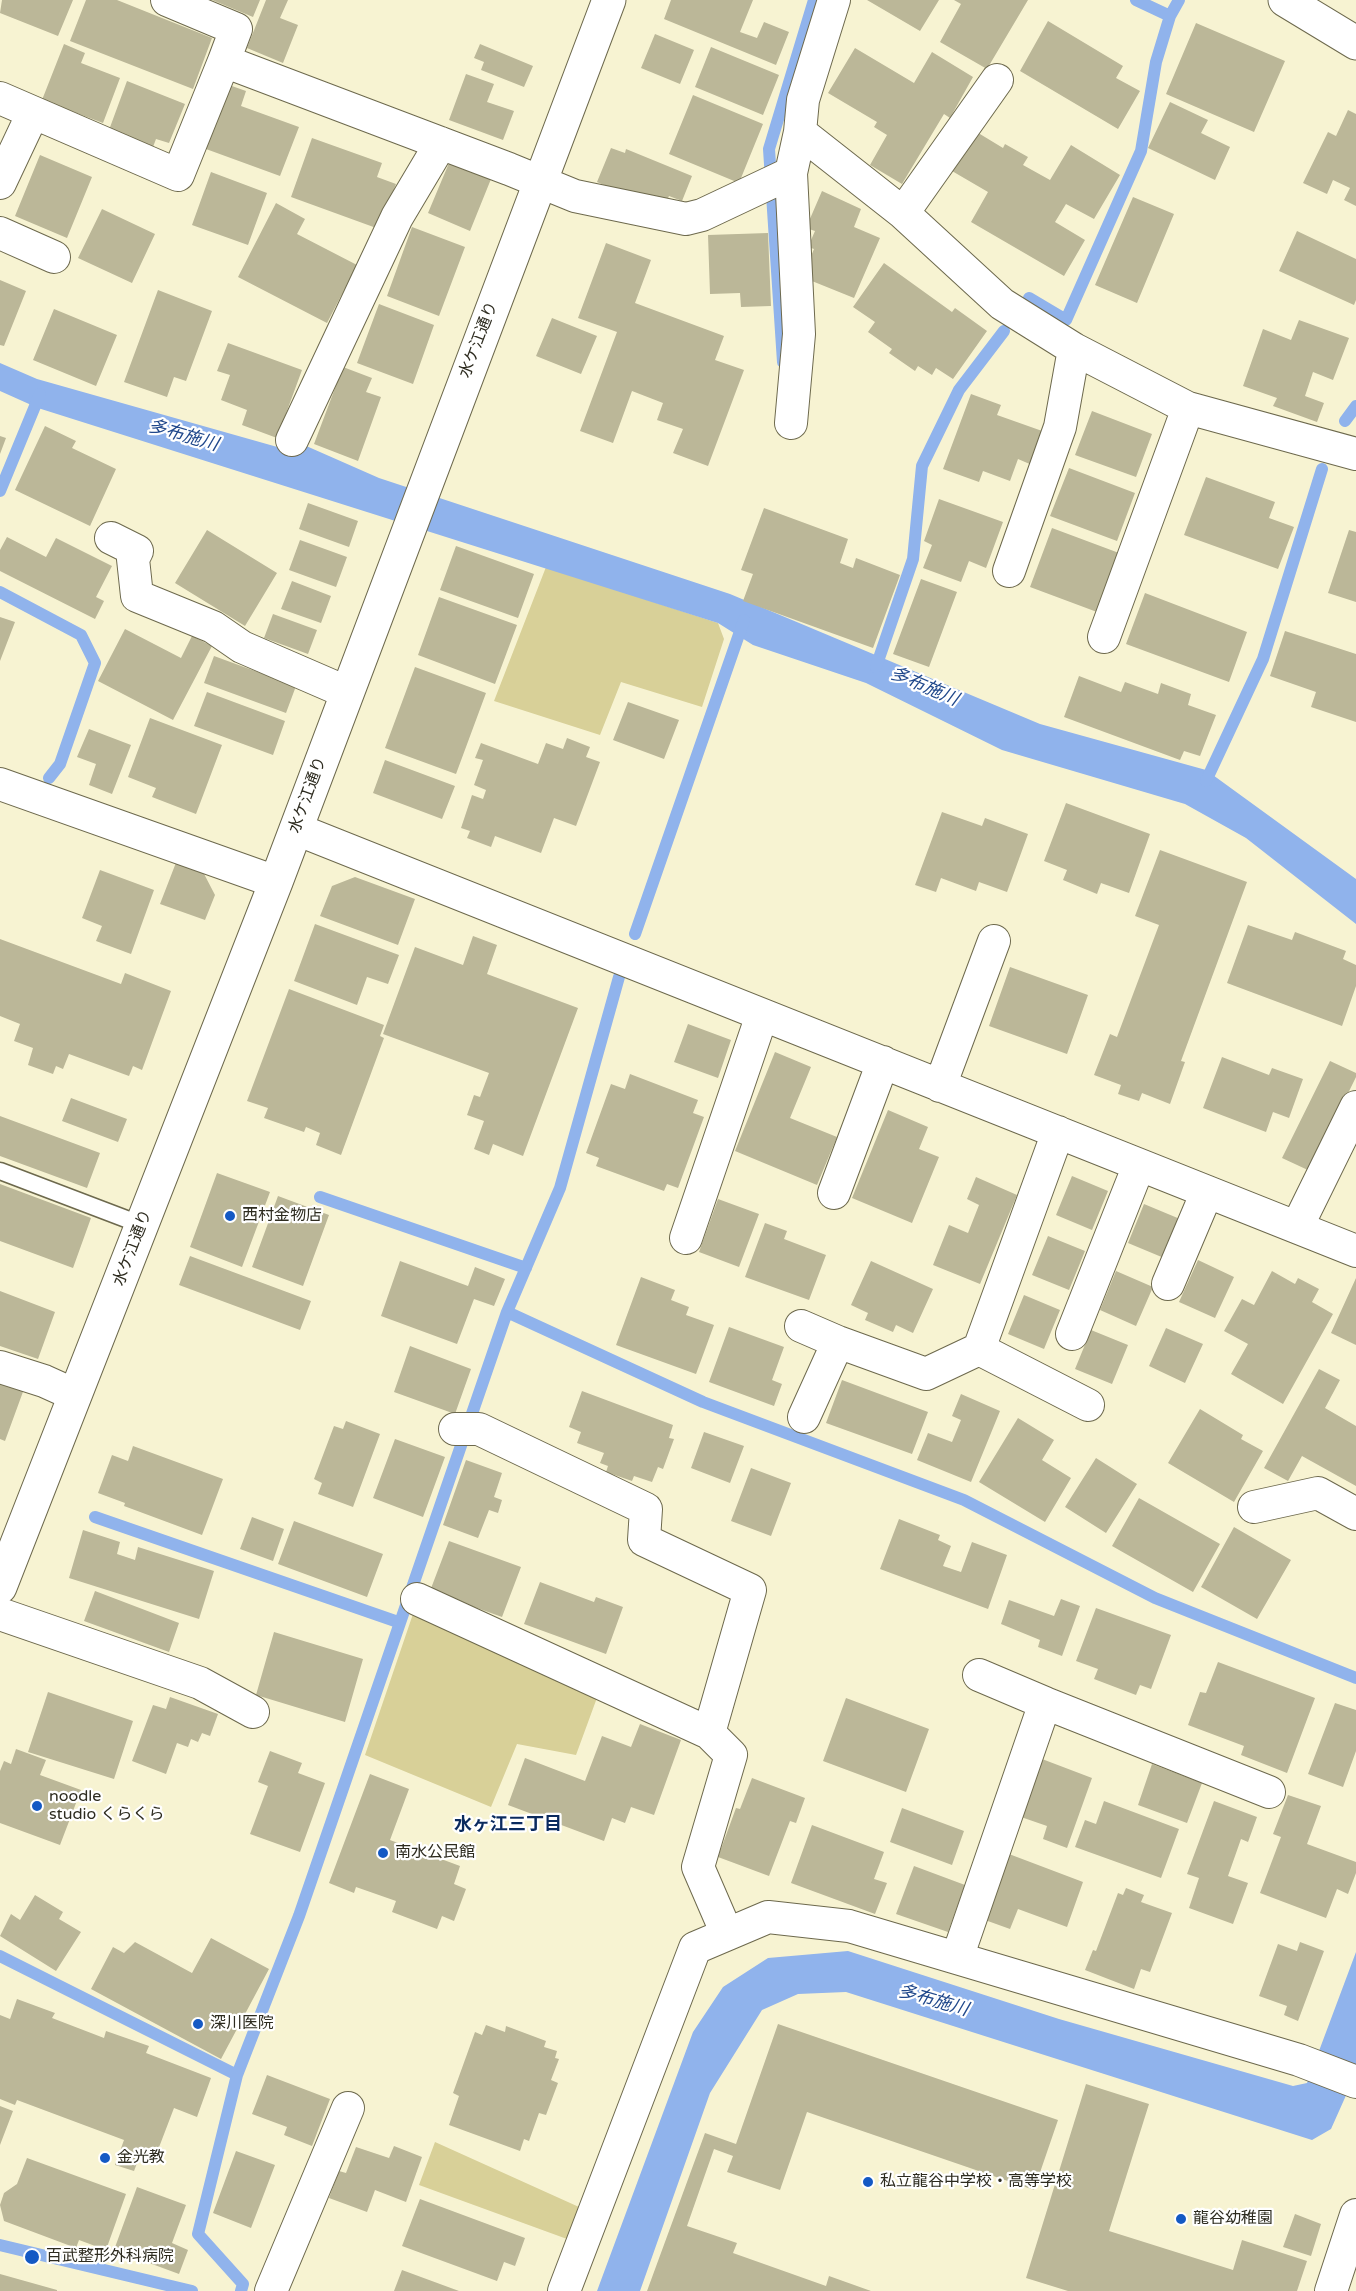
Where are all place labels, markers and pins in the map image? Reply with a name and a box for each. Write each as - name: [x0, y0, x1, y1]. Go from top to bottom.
- place label: 西村金物店: [242, 1206, 322, 1226]
- marker: 西村金物店: [223, 1209, 237, 1223]
- place label: noodle studio くらくら: [49, 1787, 164, 1825]
- marker: noodle studio くらくら: [30, 1799, 44, 1813]
- place label: 南水公民館: [395, 1843, 475, 1863]
- marker: 南水公民館: [376, 1846, 390, 1860]
- place label: 深川医院: [210, 2014, 274, 2034]
- marker: 深川医院: [191, 2017, 205, 2031]
- place label: 金光教: [117, 2148, 165, 2168]
- marker: 金光教: [98, 2151, 112, 2165]
- place label: 私立龍谷中学校・高等学校: [880, 2172, 1072, 2192]
- marker: 私立龍谷中学校・高等学校: [861, 2175, 875, 2189]
- place label: 龍谷幼稚園: [1193, 2209, 1273, 2229]
- marker: 龍谷幼稚園: [1174, 2212, 1188, 2226]
- place label: 百武整形外科病院: [46, 2247, 174, 2267]
- marker: 百武整形外科病院: [23, 2248, 41, 2266]

